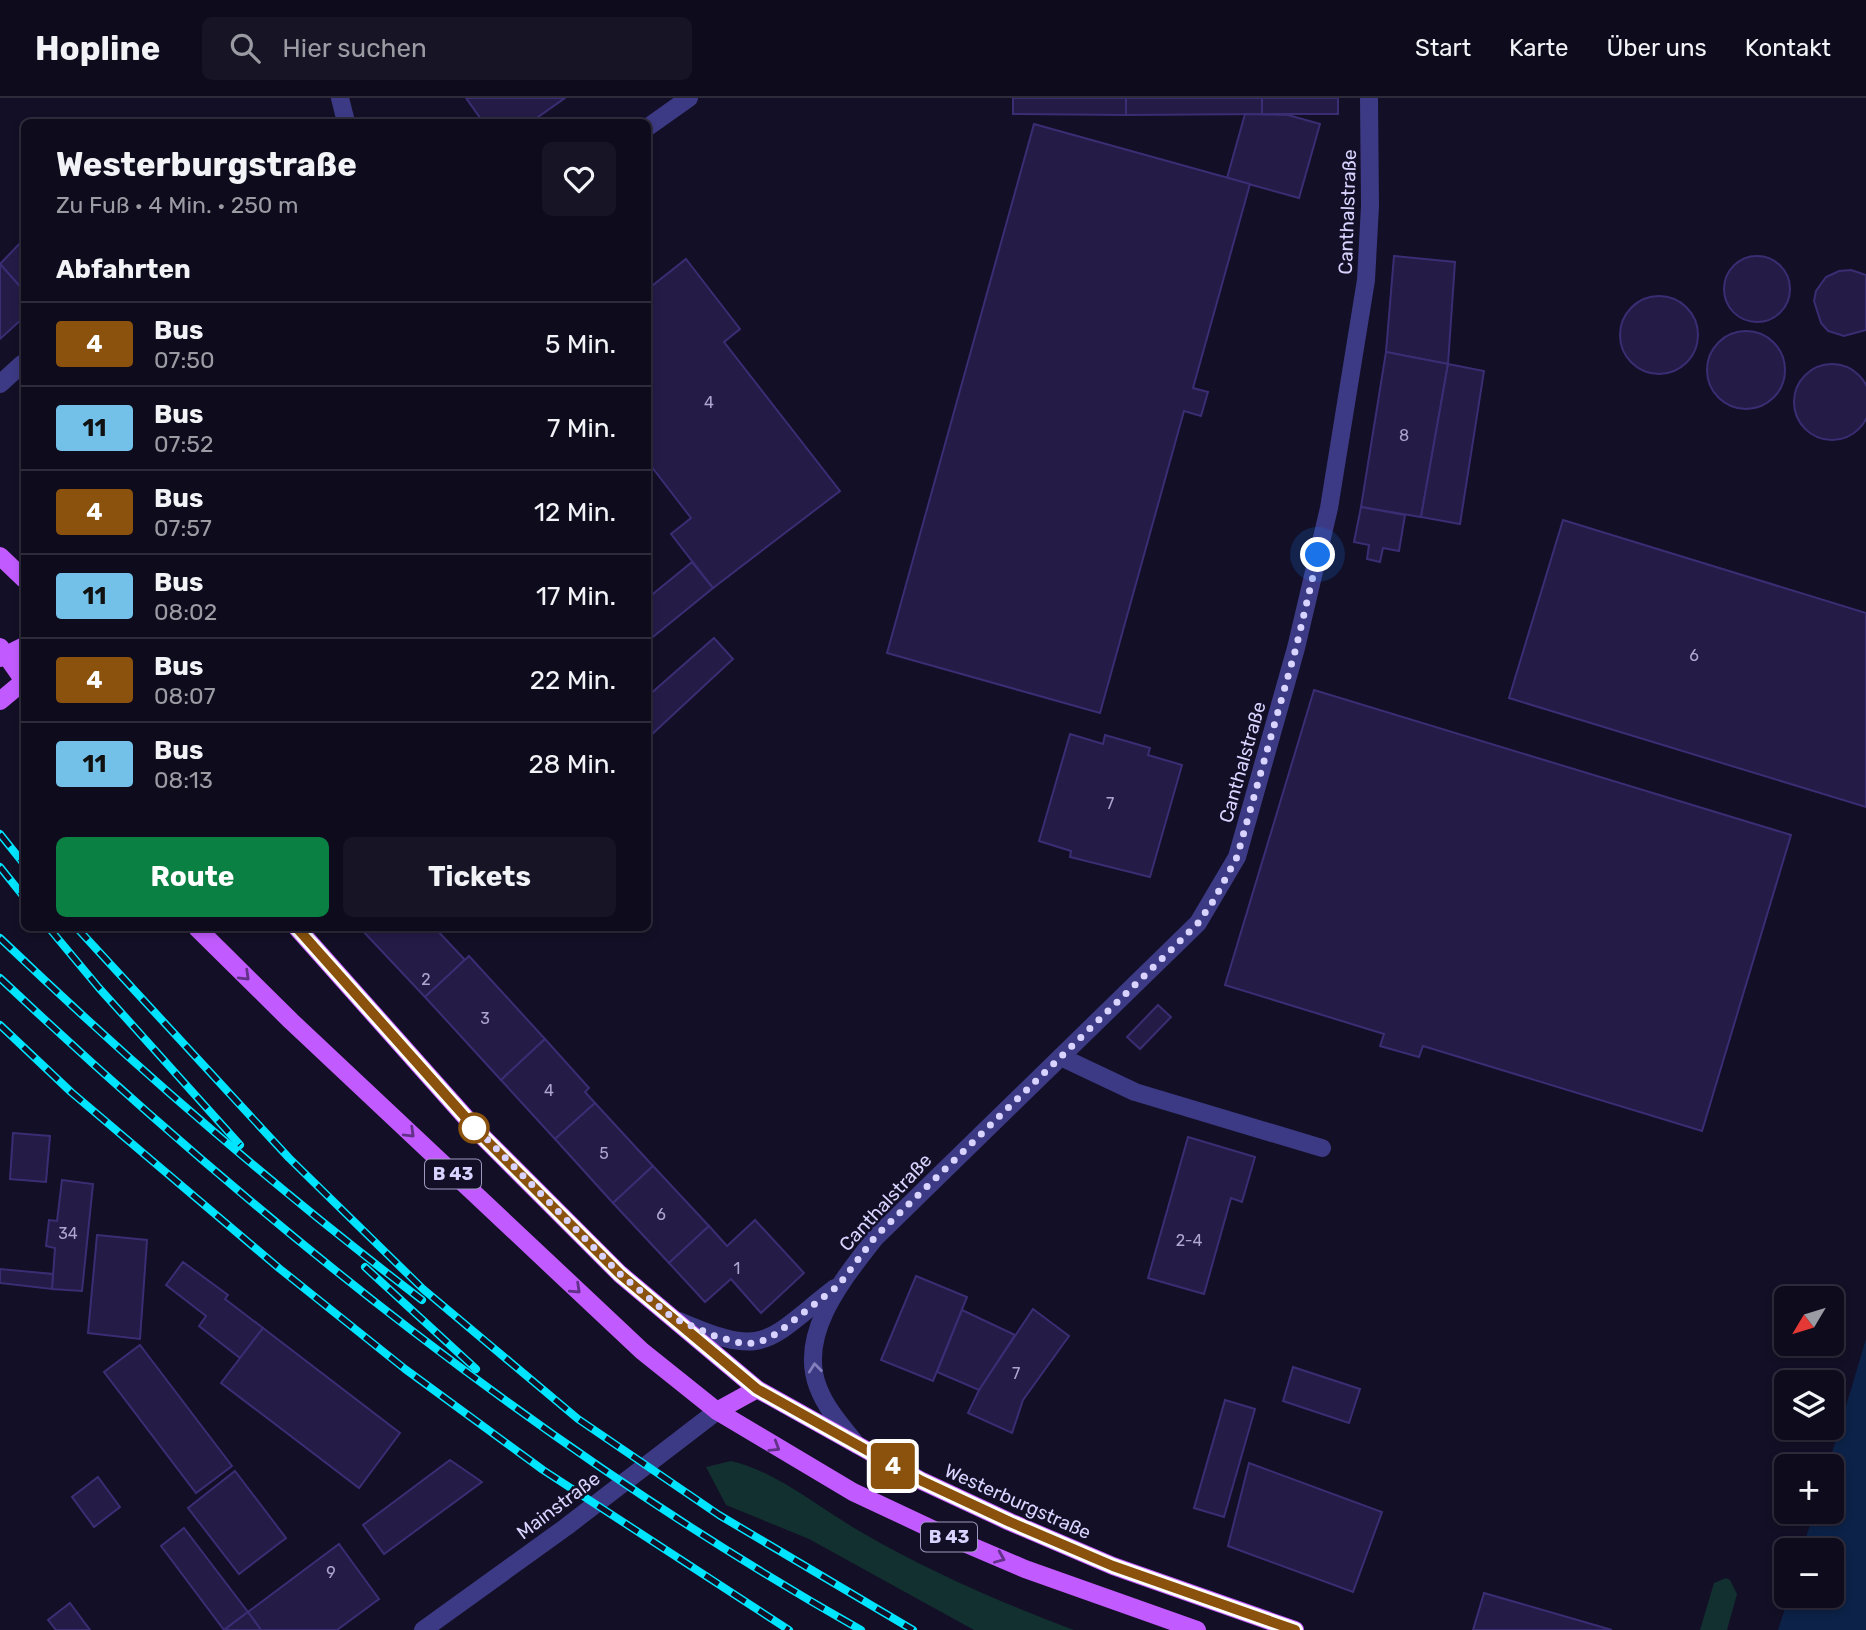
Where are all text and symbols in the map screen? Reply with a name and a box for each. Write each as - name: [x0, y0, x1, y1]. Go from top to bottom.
- search box: [202, 17, 692, 80]
- text: Hopline: [35, 29, 160, 68]
- icon: search: [226, 29, 264, 67]
- text: Hier suchen: [282, 33, 427, 64]
- text: Start: [1415, 34, 1471, 62]
- text: Karte: [1509, 34, 1569, 62]
- text: Über uns: [1607, 34, 1707, 62]
- text: Kontakt: [1745, 34, 1831, 62]
- button: heart: [542, 142, 616, 216]
- text: Westerburgstraße: [56, 145, 357, 184]
- street label: Canthalstraße: [1334, 149, 1361, 275]
- text: Zu Fuß · 4 Min. · 250 m: [56, 191, 299, 219]
- text: Abfahrten: [56, 254, 191, 285]
- text: Bus: [154, 315, 203, 346]
- text: 5 Min.: [545, 329, 616, 360]
- text: 4: [86, 330, 103, 358]
- text: 07:50: [154, 346, 215, 374]
- house number: 4: [704, 393, 714, 412]
- text: Bus: [154, 399, 203, 430]
- text: 7 Min.: [547, 413, 616, 444]
- text: 11: [83, 414, 106, 442]
- house number: 8: [1399, 426, 1409, 445]
- text: 07:52: [154, 430, 213, 458]
- text: Bus: [154, 483, 203, 514]
- text: 12 Min.: [534, 497, 616, 528]
- text: 4: [86, 498, 103, 526]
- text: 07:57: [154, 514, 212, 542]
- your location: [1300, 537, 1335, 572]
- text: Bus: [154, 567, 203, 598]
- text: 17 Min.: [536, 581, 616, 612]
- text: 11: [83, 582, 106, 610]
- text: 08:02: [154, 598, 217, 626]
- house number: 6: [1689, 646, 1699, 665]
- text: Bus: [154, 651, 203, 682]
- text: 22 Min.: [530, 665, 616, 696]
- text: 4: [86, 666, 103, 694]
- text: 08:07: [154, 682, 216, 710]
- street label: Canthalstraße: [1214, 699, 1271, 825]
- text: Bus: [154, 735, 203, 766]
- text: 28 Min.: [529, 749, 616, 780]
- text: 11: [83, 750, 106, 778]
- text: 08:13: [154, 766, 213, 794]
- house number: 7: [1106, 794, 1114, 813]
- button: Route: [56, 837, 329, 917]
- button: Tickets: [343, 837, 616, 917]
- one-way arrow: [237, 968, 250, 981]
- house number: 2: [421, 970, 431, 989]
- house number: 3: [480, 1009, 490, 1028]
- house number: 4: [544, 1081, 554, 1100]
- unlabelled marker: [459, 1113, 489, 1143]
- one-way arrow: [401, 1125, 414, 1138]
- house number: 5: [599, 1144, 609, 1163]
- street label: Canthalstraße: [834, 1149, 936, 1256]
- road number: B 43: [425, 1160, 481, 1189]
- house number: 6: [656, 1205, 666, 1224]
- house number: 34: [58, 1224, 78, 1243]
- house number: 2-4: [1176, 1231, 1202, 1250]
- house number: 1: [734, 1259, 740, 1278]
- one-way arrow: [568, 1280, 581, 1293]
- north arrow: [1774, 1286, 1844, 1356]
- map controls: [1774, 1286, 1844, 1608]
- one-way arrow: [808, 1362, 823, 1373]
- house number: 7: [1012, 1364, 1020, 1383]
- button: layers: [1774, 1370, 1844, 1440]
- one-way arrow: [767, 1438, 780, 1451]
- line badge: 4: [870, 1443, 916, 1489]
- text: 4: [885, 1452, 901, 1480]
- button: +: [1774, 1454, 1844, 1524]
- street label: Westerburgstraße: [941, 1459, 1095, 1544]
- street label: Mainstraße: [512, 1467, 604, 1544]
- road number: B 43: [921, 1522, 977, 1552]
- button: −: [1774, 1538, 1844, 1608]
- one-way arrow: [993, 1550, 1005, 1564]
- house number: 9: [326, 1563, 336, 1582]

